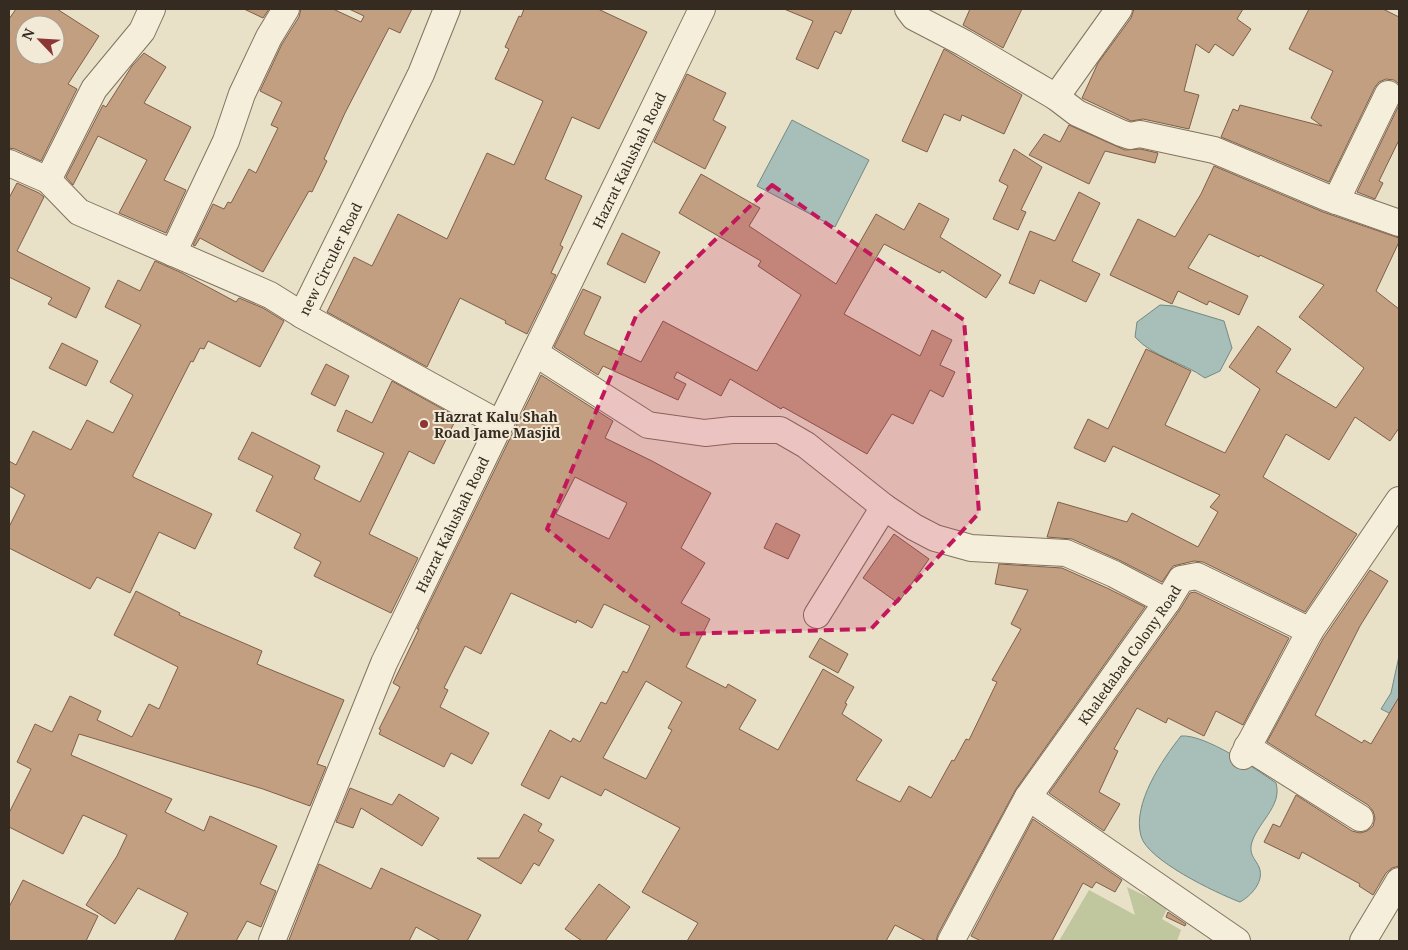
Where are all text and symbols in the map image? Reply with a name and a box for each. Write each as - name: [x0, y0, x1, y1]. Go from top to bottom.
- north arrow: [15, 15, 65, 65]
- text: N: [17, 25, 39, 43]
- street label: Hazrat Kalushah Road: [587, 88, 670, 231]
- street label: new Circuler Road: [294, 199, 366, 318]
- place label: Hazrat Kalu Shah Road Jame Masjid: [434, 407, 560, 442]
- marker: Hazrat Kalu Shah Road Jame Masjid: [418, 418, 430, 430]
- street label: Hazrat Kalushah Road: [410, 453, 493, 596]
- street label: Khaledabad Colony Road: [1073, 581, 1185, 728]

